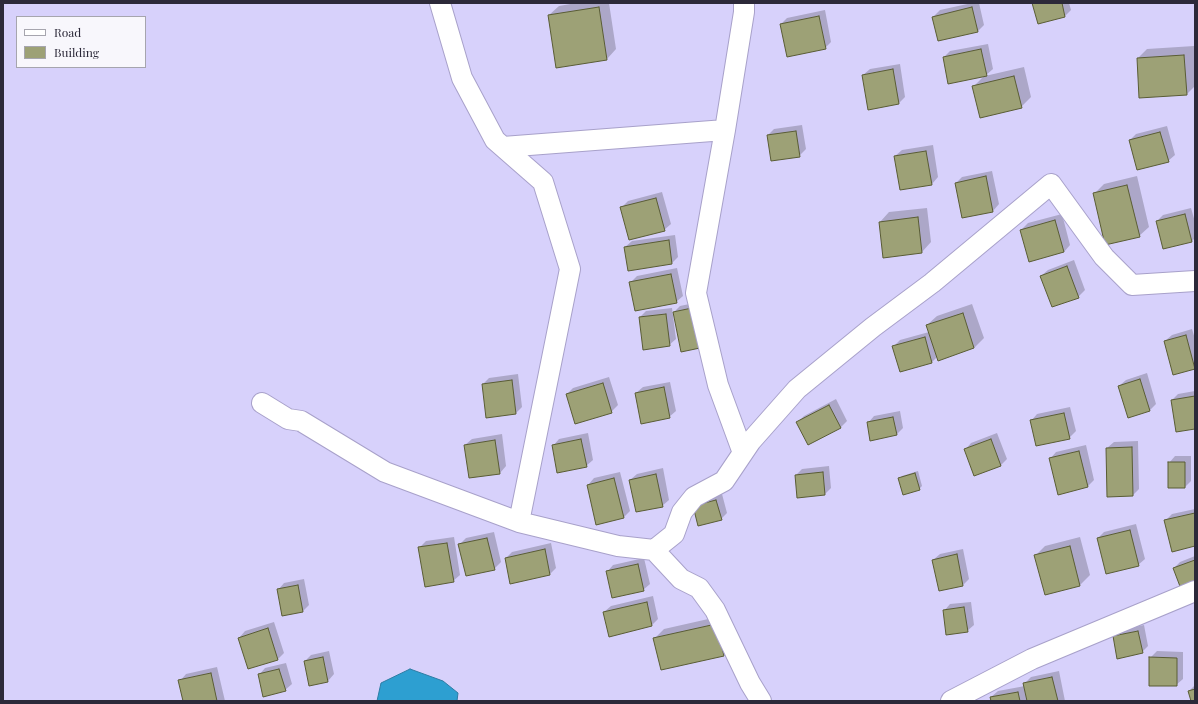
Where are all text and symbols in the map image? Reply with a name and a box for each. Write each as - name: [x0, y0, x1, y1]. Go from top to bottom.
- legend: [16, 16, 146, 68]
- text: Road: [54, 24, 81, 40]
- text: Building: [54, 44, 99, 60]

